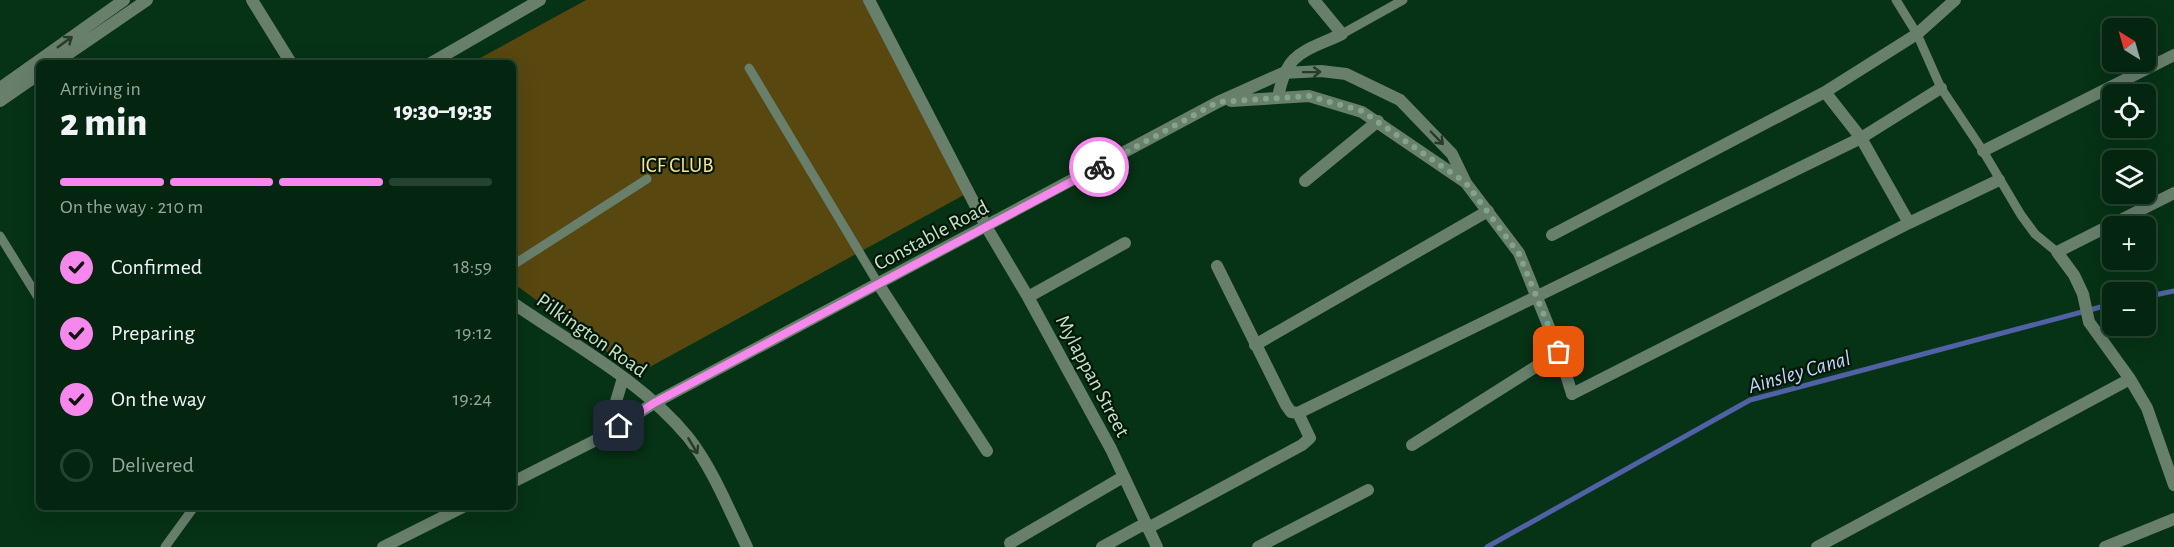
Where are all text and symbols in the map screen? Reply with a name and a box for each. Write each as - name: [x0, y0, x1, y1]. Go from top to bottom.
- north arrow: [2102, 18, 2156, 72]
- map controls: [2102, 18, 2156, 336]
- one-way arrow: [56, 36, 72, 48]
- one-way arrow: [1302, 66, 1322, 78]
- text: Arriving in: [60, 79, 141, 99]
- button: locate: [2102, 84, 2156, 138]
- text: 19:30–19:35: [394, 100, 492, 122]
- text: 2 min: [60, 104, 147, 143]
- one-way arrow: [1430, 131, 1444, 146]
- courier: [1069, 137, 1129, 197]
- button: layers: [2102, 150, 2156, 204]
- icon: bike: [1083, 151, 1116, 184]
- park label: ICF CLUB: [641, 155, 713, 176]
- street label: Constable Road: [870, 196, 992, 274]
- text: On the way · 210 m: [60, 197, 203, 217]
- button: +: [2102, 216, 2156, 270]
- icon: check: [60, 251, 93, 284]
- text: Confirmed: [111, 256, 202, 278]
- text: 18:59: [453, 257, 492, 277]
- button: −: [2102, 282, 2156, 336]
- street label: Pilkington Road: [533, 290, 651, 381]
- street label: Mylappan Street: [1052, 312, 1134, 441]
- icon: check: [60, 317, 93, 350]
- text: Preparing: [111, 322, 195, 344]
- text: 19:12: [455, 323, 492, 343]
- pin: [1533, 326, 1584, 377]
- icon: bag: [1542, 335, 1575, 368]
- water label: Ainsley Canal: [1744, 347, 1853, 397]
- icon: check: [60, 383, 93, 416]
- text: On the way: [111, 388, 206, 410]
- text: 19:24: [452, 389, 492, 409]
- pin: [593, 400, 644, 451]
- icon: home: [602, 409, 635, 442]
- one-way arrow: [688, 437, 700, 454]
- text: Delivered: [111, 454, 194, 476]

